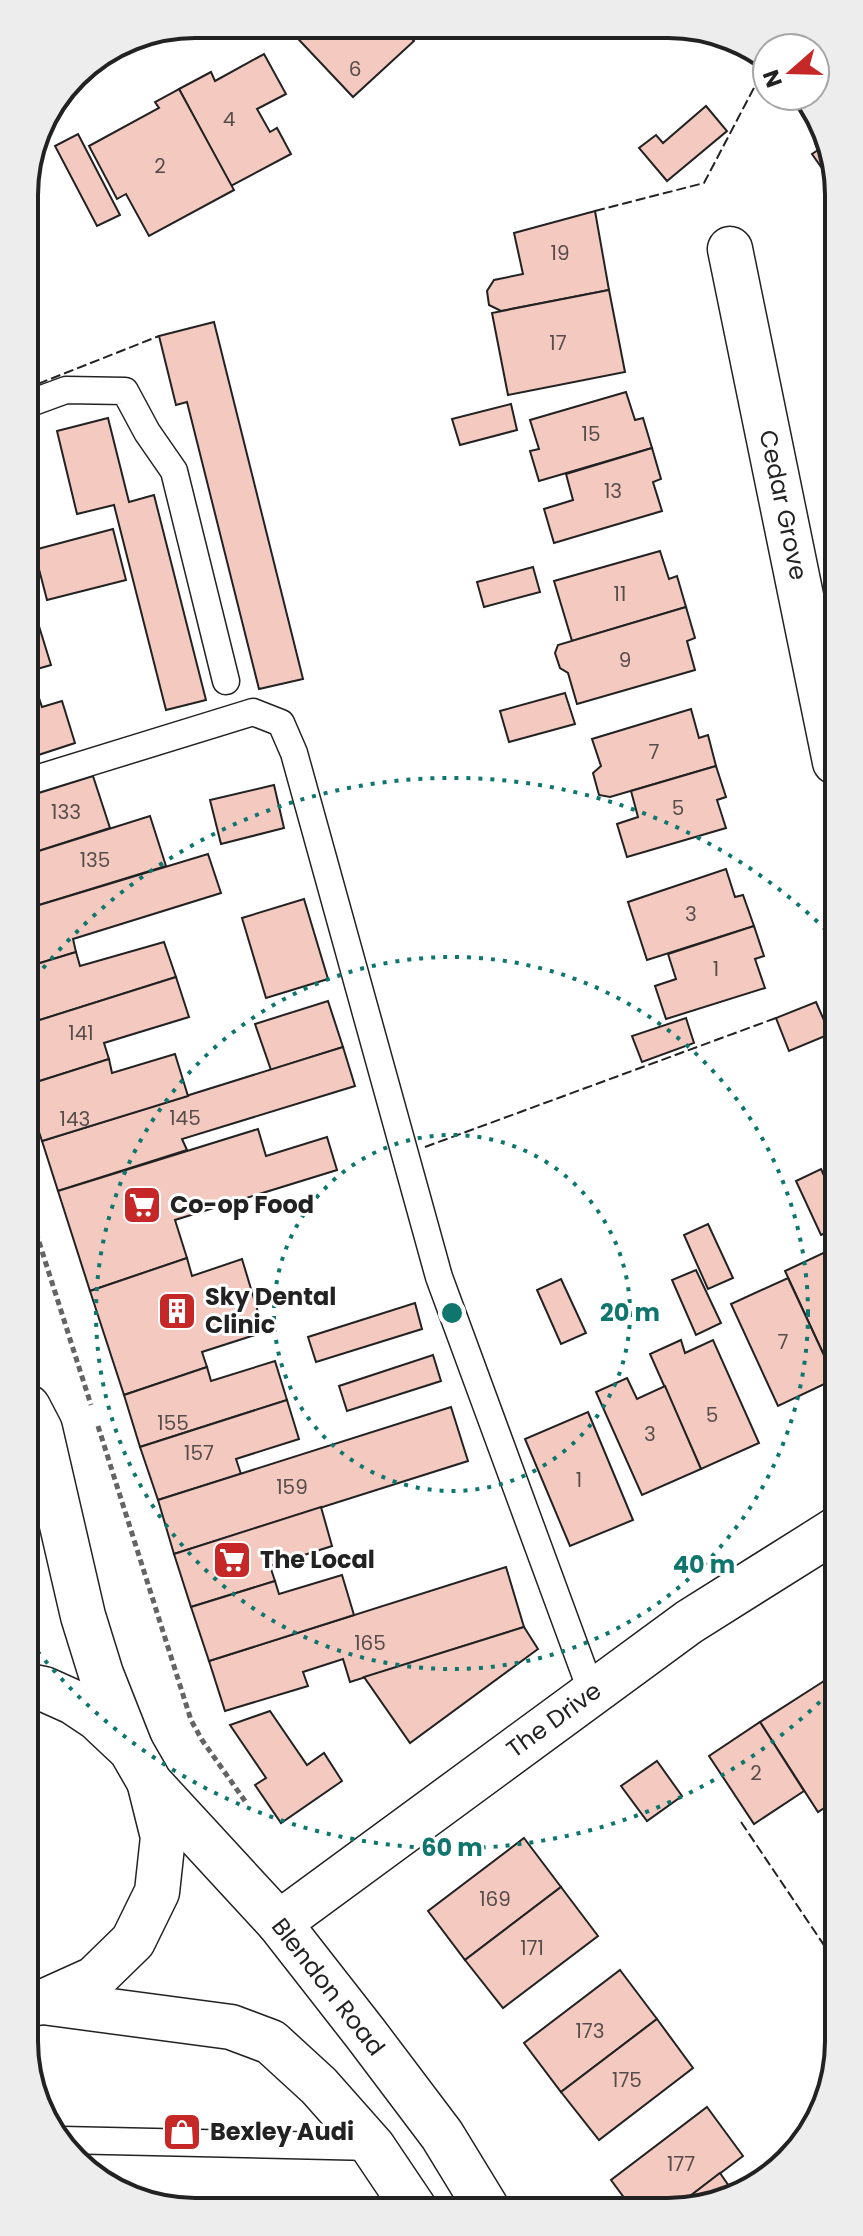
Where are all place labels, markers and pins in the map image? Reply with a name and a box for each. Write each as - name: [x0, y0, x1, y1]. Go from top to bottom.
- supermarket icon: Co-op Food: [121, 1184, 163, 1226]
- place label: Co-op Food: [170, 1188, 314, 1221]
- place label: Sky Dental Clinic: [205, 1280, 336, 1341]
- building icon: Sky Dental Clinic: [156, 1290, 198, 1332]
- centre of rings: [438, 1299, 466, 1327]
- supermarket icon: The Local: [211, 1539, 253, 1581]
- place label: The Local: [260, 1543, 375, 1576]
- shop icon: Bexley Audi: [161, 2111, 203, 2153]
- place label: Bexley Audi: [210, 2115, 354, 2148]

